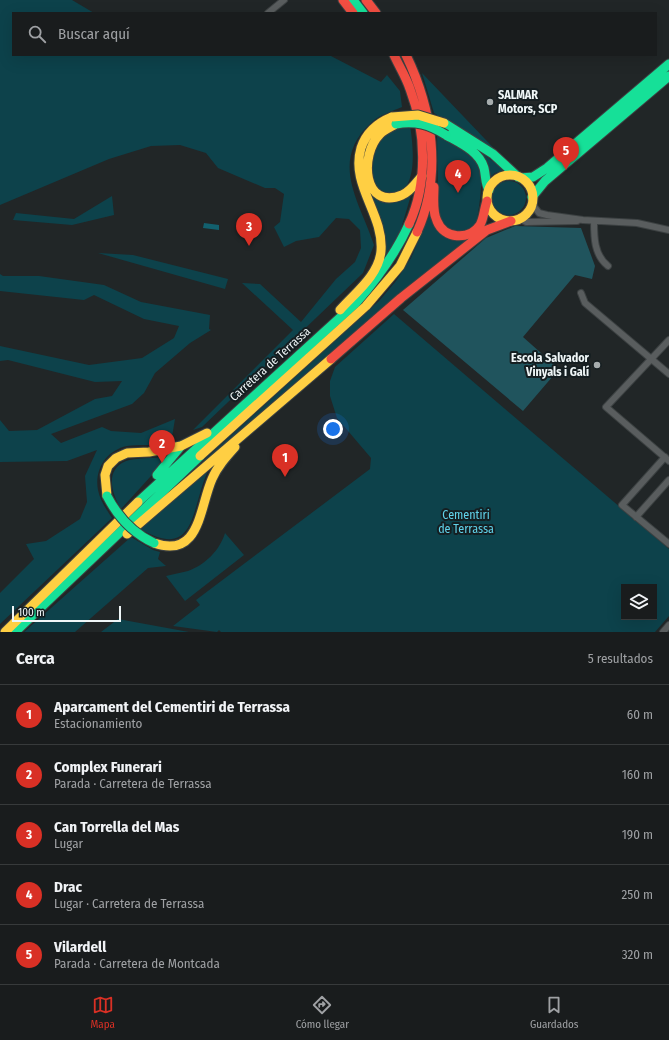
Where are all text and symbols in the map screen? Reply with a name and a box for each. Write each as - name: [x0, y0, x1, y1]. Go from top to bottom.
- search box: [12, 12, 657, 56]
- icon: search: [26, 23, 48, 45]
- text: Buscar aquí: [58, 25, 130, 43]
- place label: SALMAR Motors, SCP: [498, 88, 558, 116]
- marker: SALMAR Motors, SCP: [485, 97, 495, 107]
- pin: 5: [553, 137, 579, 170]
- pin: 4: [445, 160, 471, 193]
- pin: 3: [236, 213, 262, 246]
- street label: Carretera de Terrassa: [227, 324, 313, 404]
- place label: Escola Salvador Vinyals i Galí: [511, 351, 590, 379]
- marker: Escola Salvador Vinyals i Galí: [592, 360, 602, 370]
- your location: [323, 419, 343, 439]
- pin: 2: [149, 430, 175, 463]
- pin: 1: [272, 444, 298, 477]
- park label: Cementiri de Terrassa: [438, 508, 494, 536]
- map controls: [621, 584, 657, 620]
- button: layers: [621, 584, 657, 620]
- scale bar: [12, 604, 121, 623]
- text: 100 m: [18, 606, 45, 619]
- text: Cerca: [16, 648, 55, 669]
- text: 5 resultados: [588, 651, 653, 666]
- text: Aparcament del Cementiri de Terrassa: [54, 698, 290, 716]
- text: 1: [26, 707, 32, 722]
- text: 60 m: [627, 707, 653, 722]
- text: Estacionamiento: [54, 716, 142, 731]
- text: Complex Funerari: [54, 758, 162, 776]
- text: 2: [26, 767, 32, 782]
- text: 160 m: [622, 767, 653, 782]
- text: Parada · Carretera de Terrassa: [54, 776, 212, 791]
- text: Can Torrella del Mas: [54, 818, 179, 836]
- text: 3: [26, 827, 32, 842]
- text: 190 m: [622, 827, 653, 842]
- text: Lugar: [54, 836, 83, 851]
- text: Drac: [54, 878, 82, 896]
- text: 4: [26, 887, 32, 902]
- text: 250 m: [621, 887, 653, 902]
- text: Lugar · Carretera de Terrassa: [54, 896, 204, 911]
- text: Vilardell: [54, 938, 106, 956]
- text: 5: [26, 947, 32, 962]
- text: 320 m: [622, 947, 653, 962]
- text: Parada · Carretera de Montcada: [54, 956, 220, 971]
- tab: Mapa: [90, 994, 115, 1031]
- tab: Cómo llegar: [296, 994, 349, 1031]
- tab: Guardados: [530, 994, 579, 1031]

